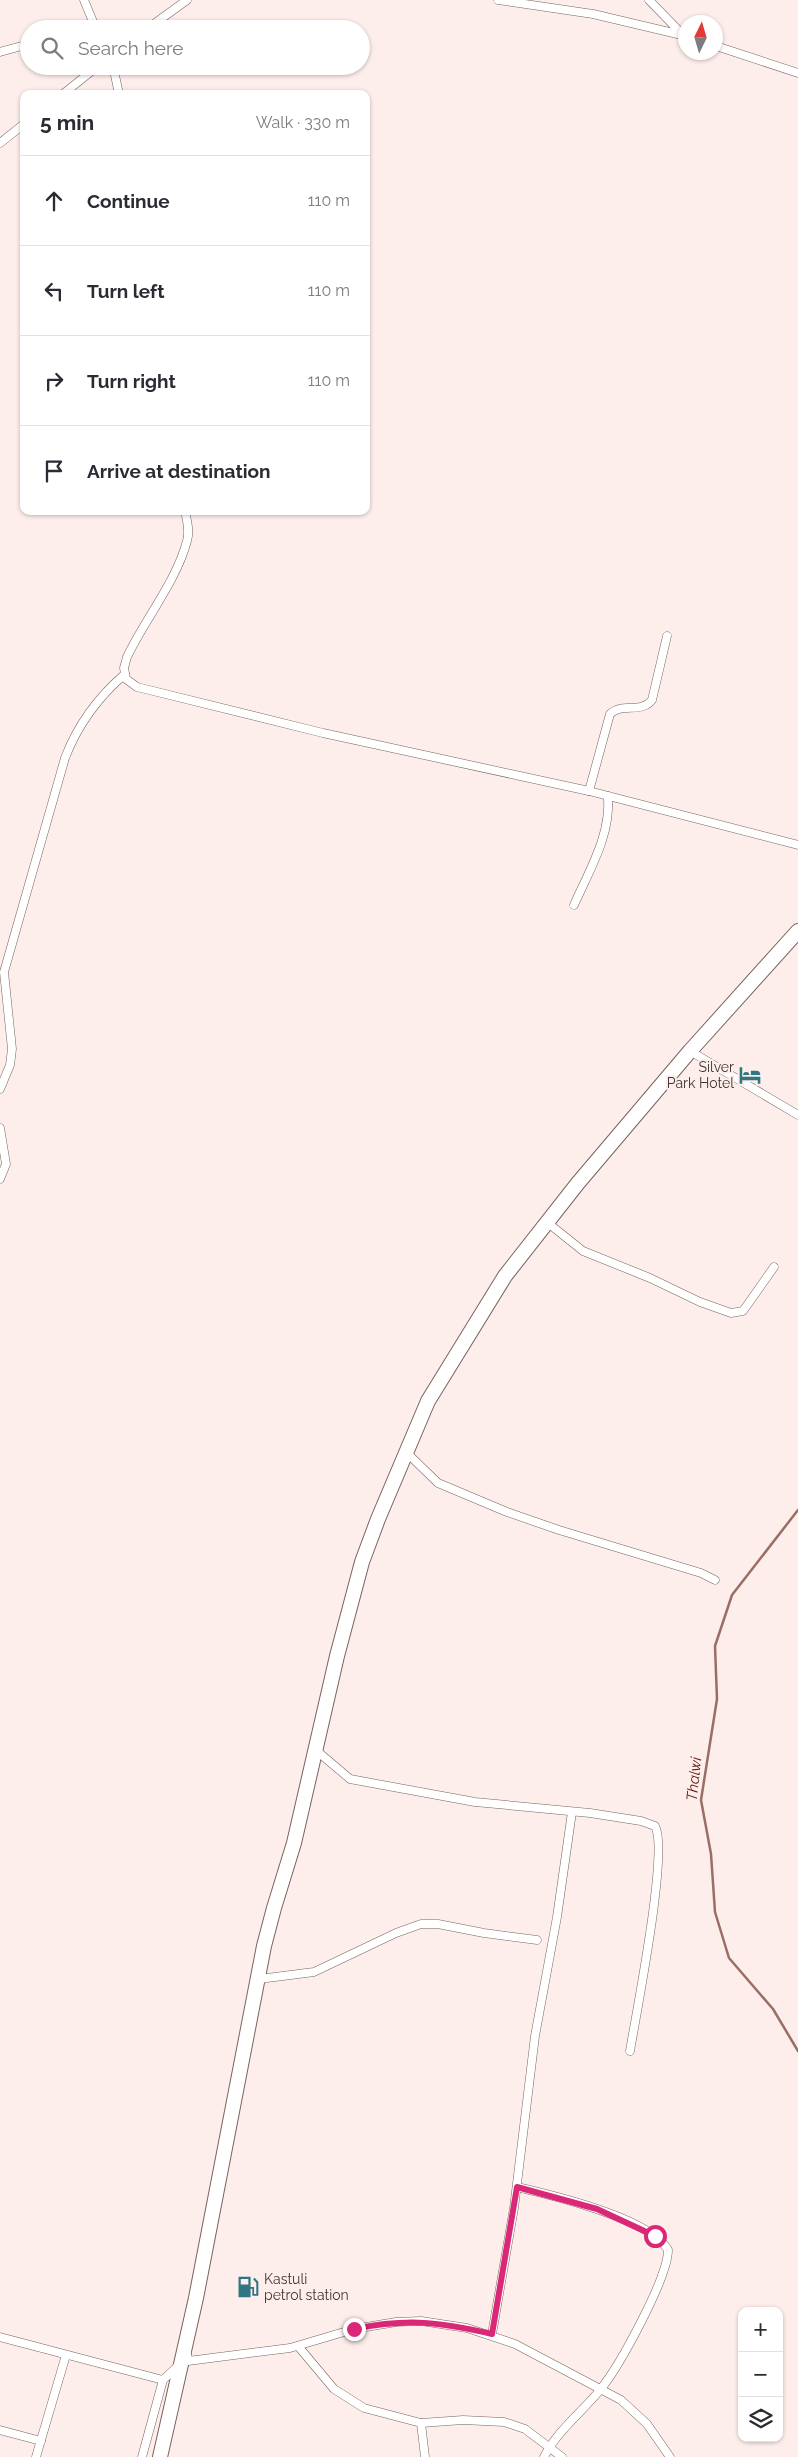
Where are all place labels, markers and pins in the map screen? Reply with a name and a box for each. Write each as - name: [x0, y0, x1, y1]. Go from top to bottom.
- place label: Silver Park Hotel: [667, 1059, 734, 1091]
- hotel icon: Silver Park Hotel: [737, 1062, 763, 1088]
- place label: Kastuli petrol station: [264, 2271, 349, 2303]
- fuel station icon: Kastuli petrol station: [235, 2274, 261, 2300]

